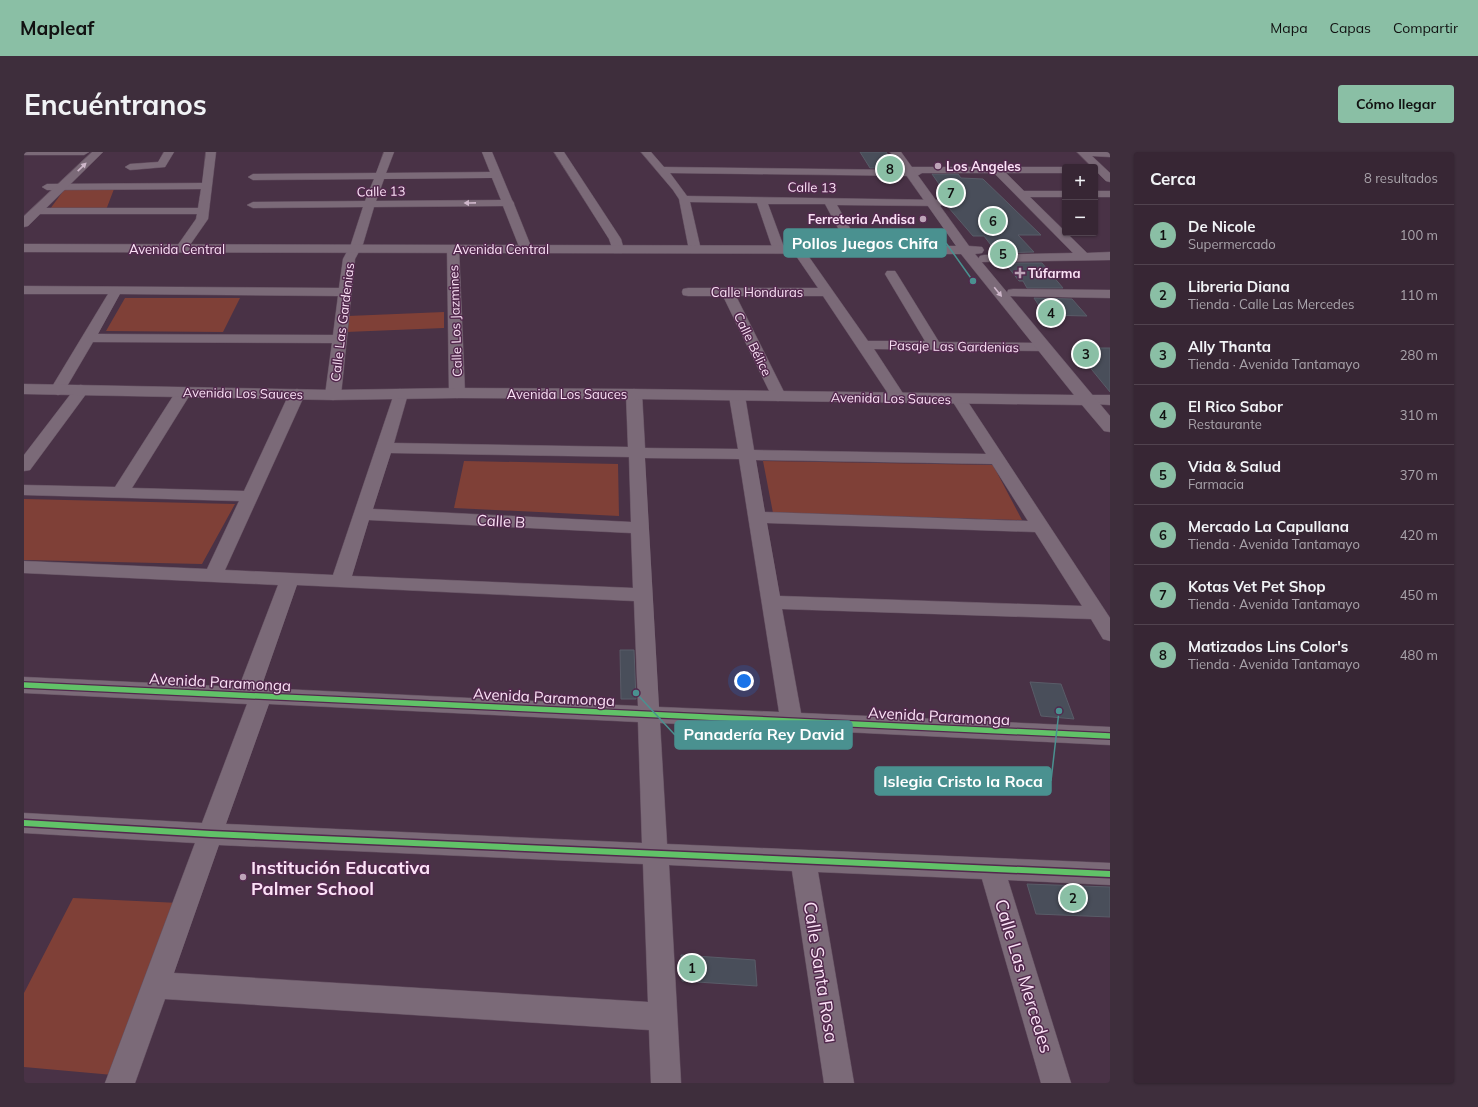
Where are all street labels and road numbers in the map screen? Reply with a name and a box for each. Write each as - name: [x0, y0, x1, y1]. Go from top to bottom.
- street label: Calle 13: [787, 179, 837, 195]
- street label: Calle 13: [356, 183, 406, 199]
- street label: Avenida Central: [129, 241, 225, 257]
- street label: Avenida Central: [453, 241, 549, 257]
- street label: Calle Las Gardenias: [327, 262, 357, 382]
- street label: Calle Los Jazmines: [445, 265, 465, 377]
- street label: Calle Honduras: [711, 284, 803, 300]
- street label: Calle Bélice: [731, 310, 775, 378]
- street label: Pasaje Las Gardenias: [889, 337, 1019, 355]
- street label: Avenida Los Sauces: [183, 384, 303, 402]
- street label: Avenida Los Sauces: [507, 386, 627, 402]
- street label: Avenida Los Sauces: [831, 389, 951, 407]
- street label: Calle B: [476, 510, 526, 532]
- street label: Avenida Paramonga: [148, 669, 292, 695]
- street label: Avenida Paramonga: [472, 684, 616, 710]
- street label: Avenida Paramonga: [867, 703, 1011, 729]
- street label: Calle Las Mercedes: [990, 896, 1058, 1056]
- street label: Calle Santa Rosa: [798, 900, 844, 1044]

